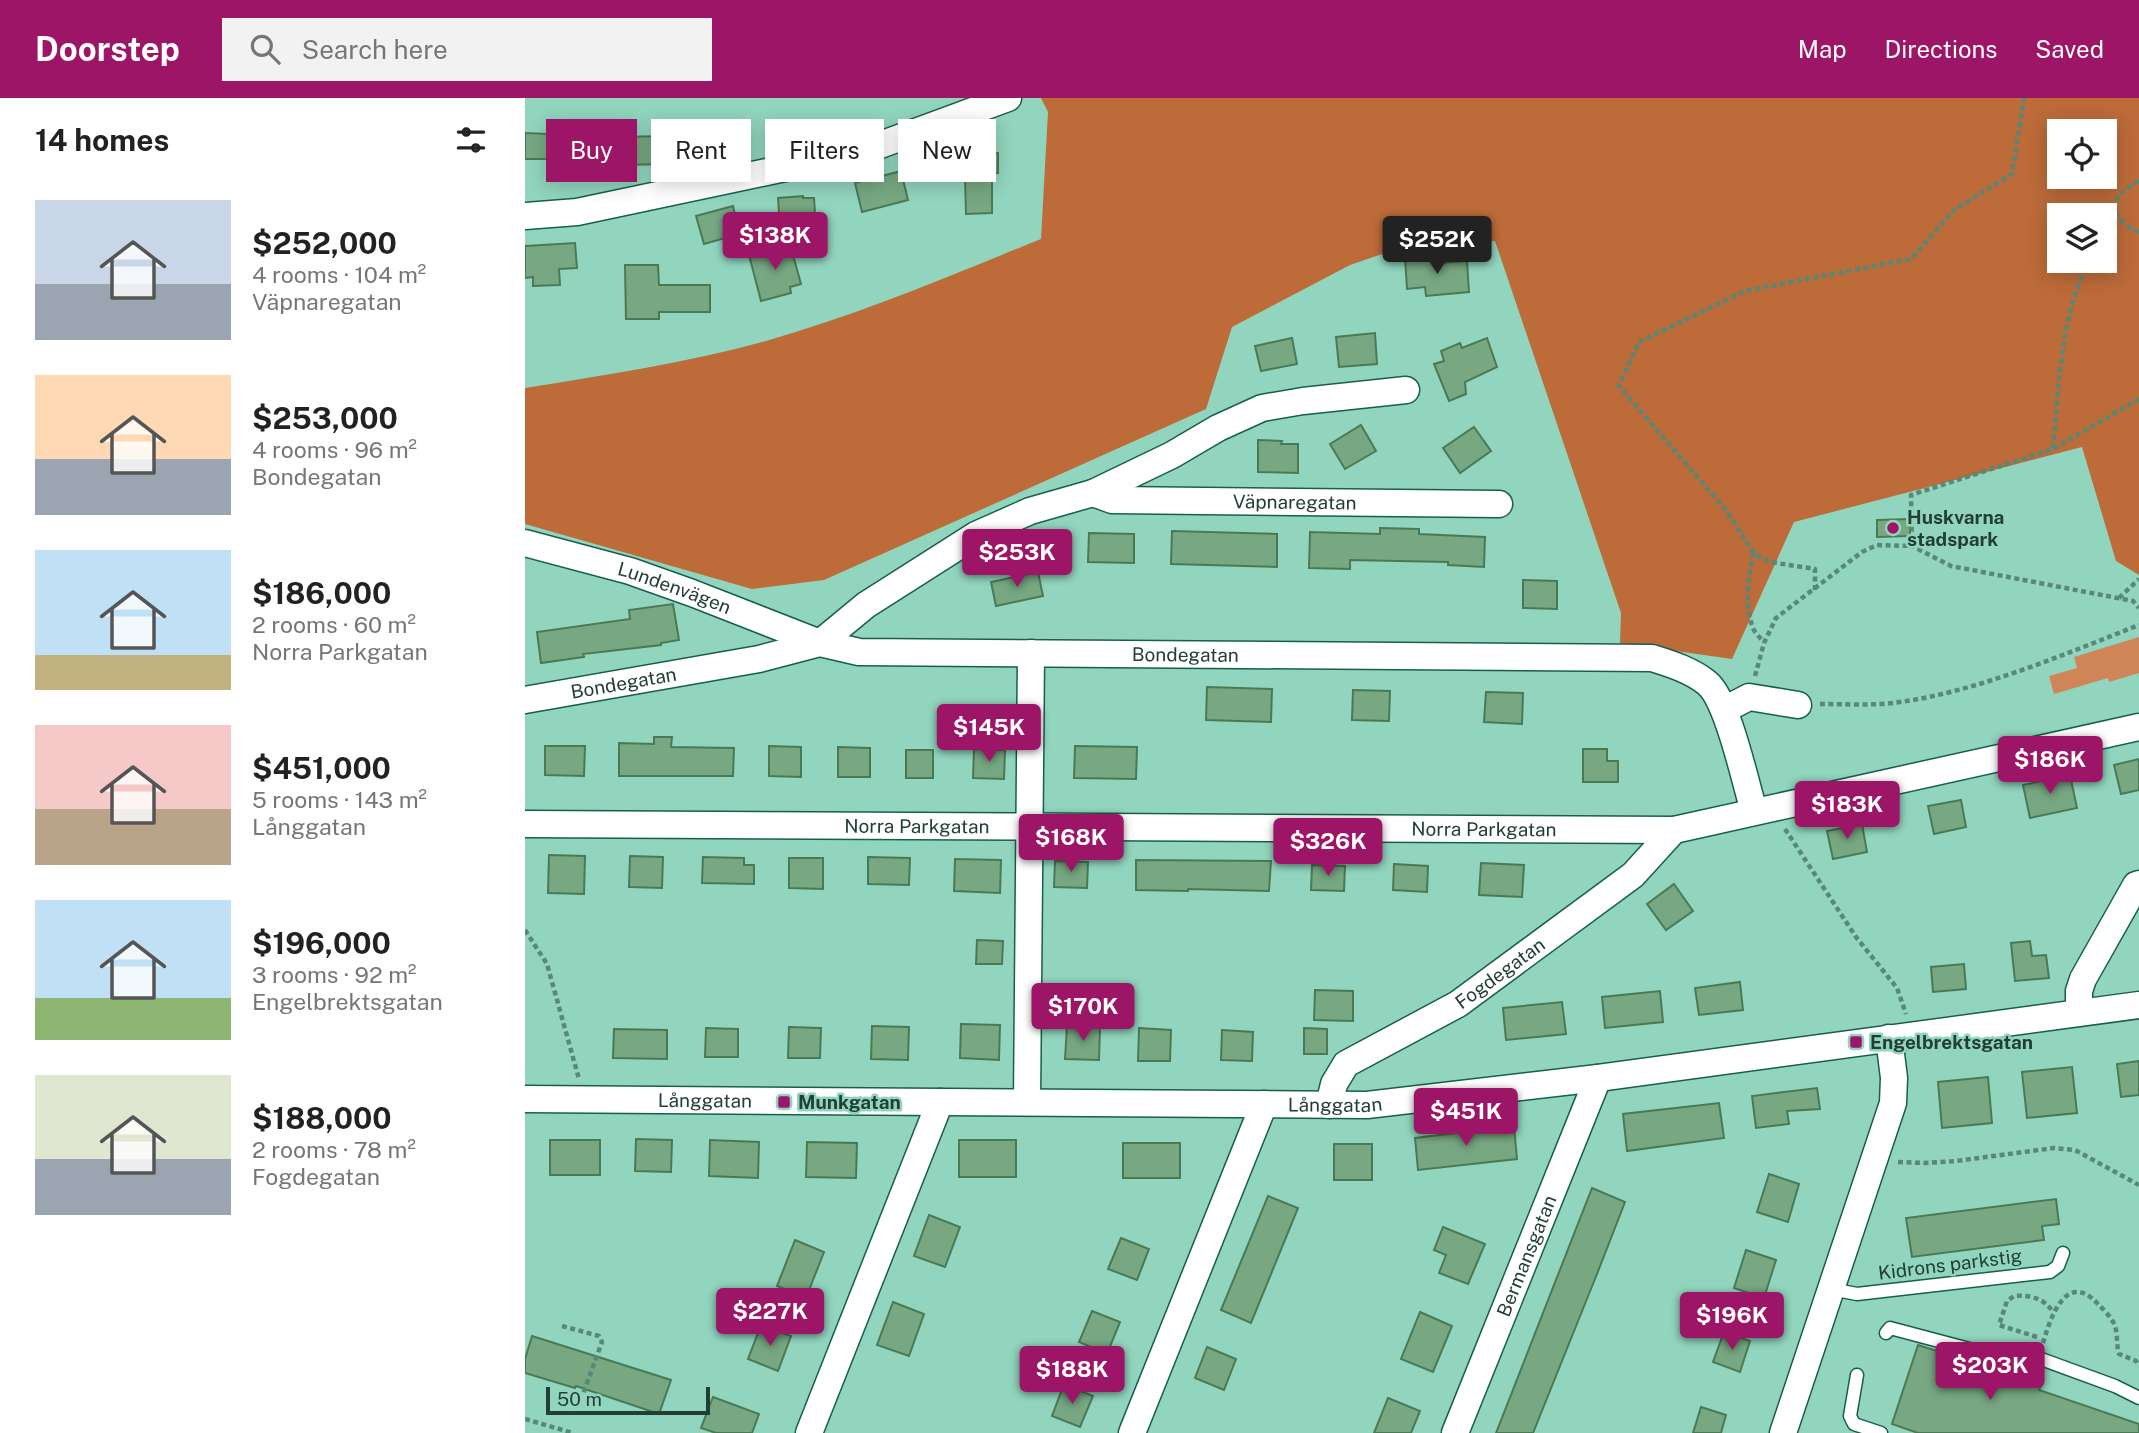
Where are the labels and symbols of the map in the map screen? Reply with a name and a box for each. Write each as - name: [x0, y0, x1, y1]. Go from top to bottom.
- pin: $138K: [726, 212, 824, 272]
- pin: $252K: [1388, 216, 1486, 276]
- street label: Väpnaregatan: [1233, 490, 1357, 514]
- place label: Huskvarna stadspark: [1907, 506, 2004, 550]
- marker: Huskvarna stadspark: [1885, 520, 1901, 536]
- pin: $253K: [968, 530, 1066, 589]
- street label: Lundenvägen: [615, 557, 734, 618]
- street label: Bondegatan: [1132, 643, 1239, 666]
- street label: Bondegatan: [569, 663, 678, 703]
- pin: $145K: [940, 704, 1038, 764]
- pin: $186K: [2001, 736, 2099, 796]
- pin: $183K: [1798, 782, 1896, 841]
- pin: $168K: [1022, 814, 1120, 874]
- street label: Norra Parkgatan: [844, 815, 990, 837]
- pin: $326K: [1279, 818, 1377, 878]
- street label: Norra Parkgatan: [1411, 818, 1557, 840]
- street label: Fogdegatan: [1451, 933, 1549, 1013]
- pin: $170K: [1034, 984, 1132, 1043]
- place label: Engelbrektsgatan: [1870, 1031, 2033, 1053]
- marker: Engelbrektsgatan: [1848, 1034, 1864, 1050]
- pin: $451K: [1417, 1088, 1515, 1148]
- street label: Långgatan: [658, 1089, 752, 1112]
- place label: Munkgatan: [798, 1091, 901, 1113]
- street label: Långgatan: [1288, 1092, 1383, 1116]
- marker: Munkgatan: [776, 1094, 792, 1110]
- street label: Bermansgatan: [1492, 1192, 1561, 1320]
- street label: Kidrons parkstig: [1877, 1244, 2023, 1284]
- pin: $227K: [721, 1288, 819, 1348]
- pin: $196K: [1683, 1292, 1781, 1352]
- pin: $203K: [1941, 1342, 2039, 1402]
- pin: $188K: [1023, 1346, 1121, 1406]
- scale bar: [546, 1384, 711, 1416]

